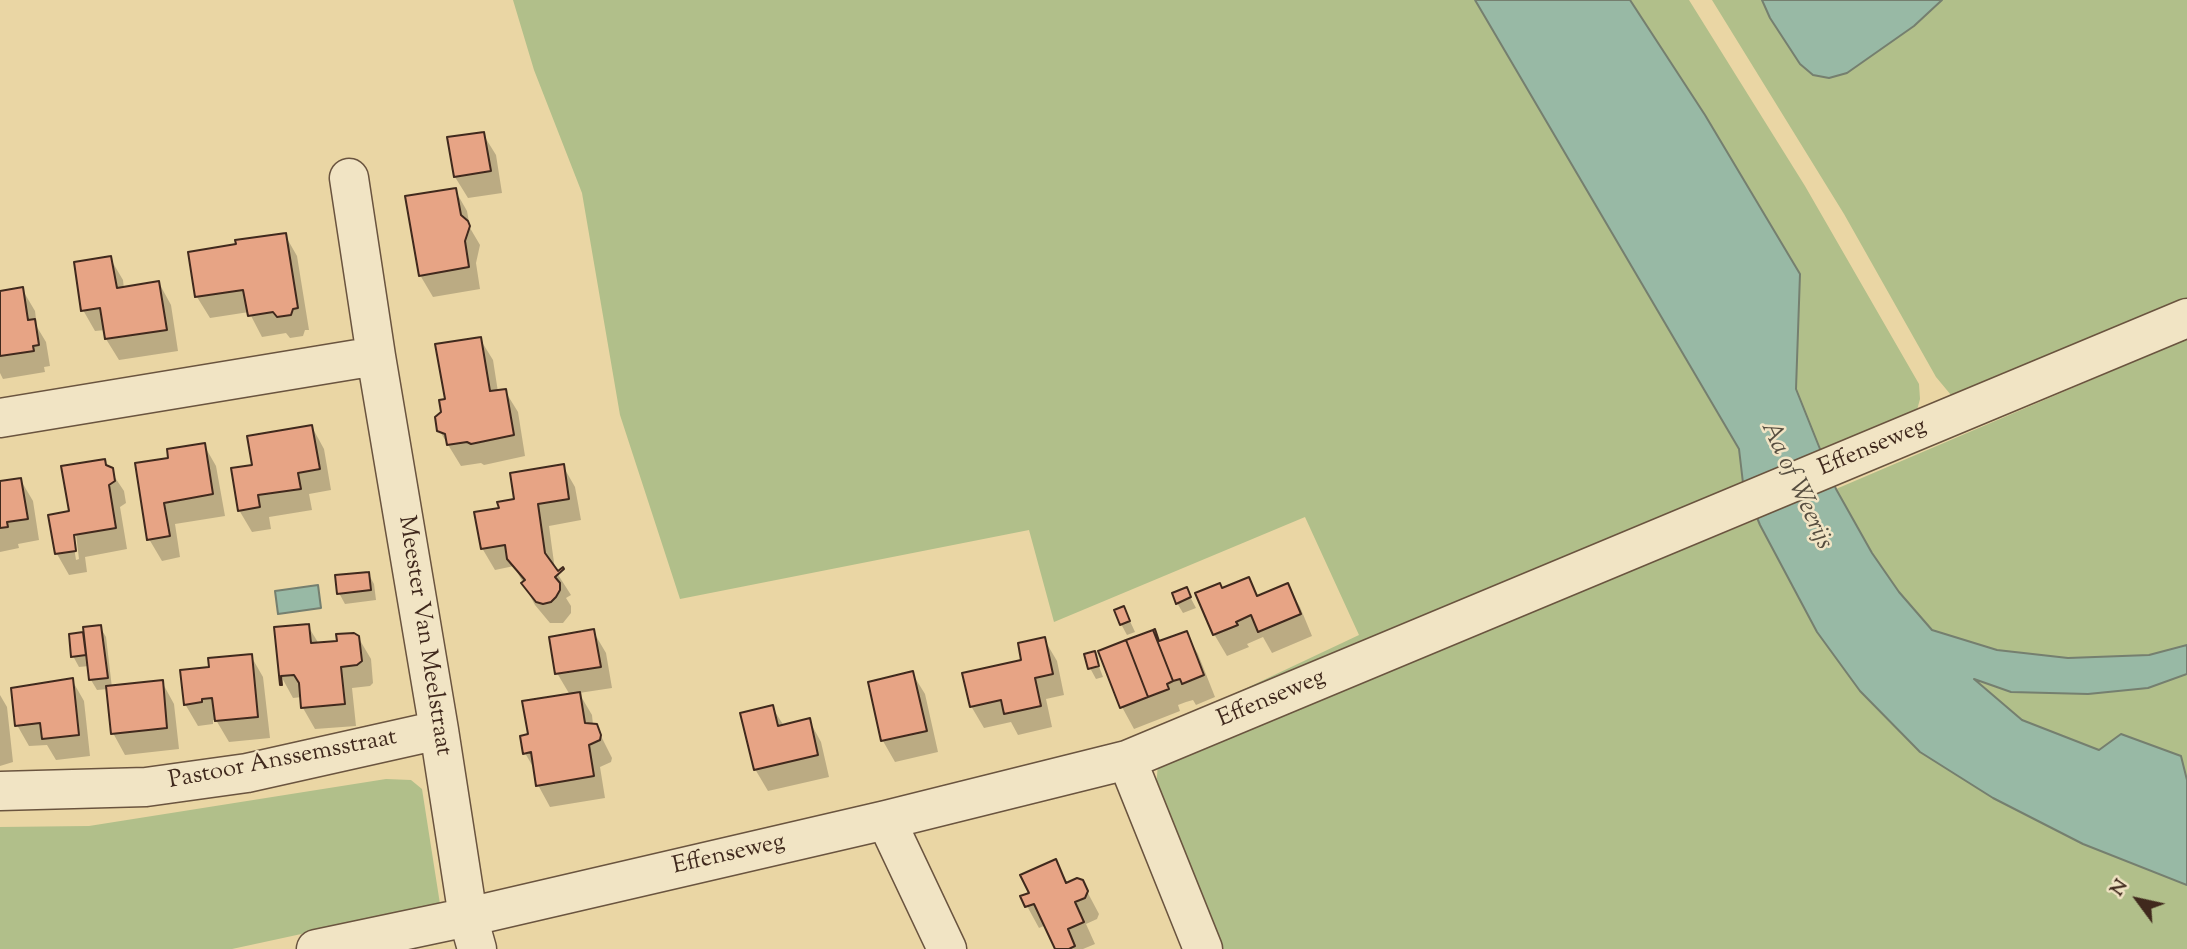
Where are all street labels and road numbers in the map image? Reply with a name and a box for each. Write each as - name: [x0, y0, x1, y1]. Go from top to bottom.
- street label: Effenseweg: [1815, 413, 1931, 485]
- street label: Meester Van Meelstraat: [390, 514, 456, 758]
- street label: Effenseweg: [1214, 664, 1330, 736]
- street label: Pastoor Anssemsstraat: [166, 725, 400, 797]
- street label: Effenseweg: [670, 829, 788, 883]

